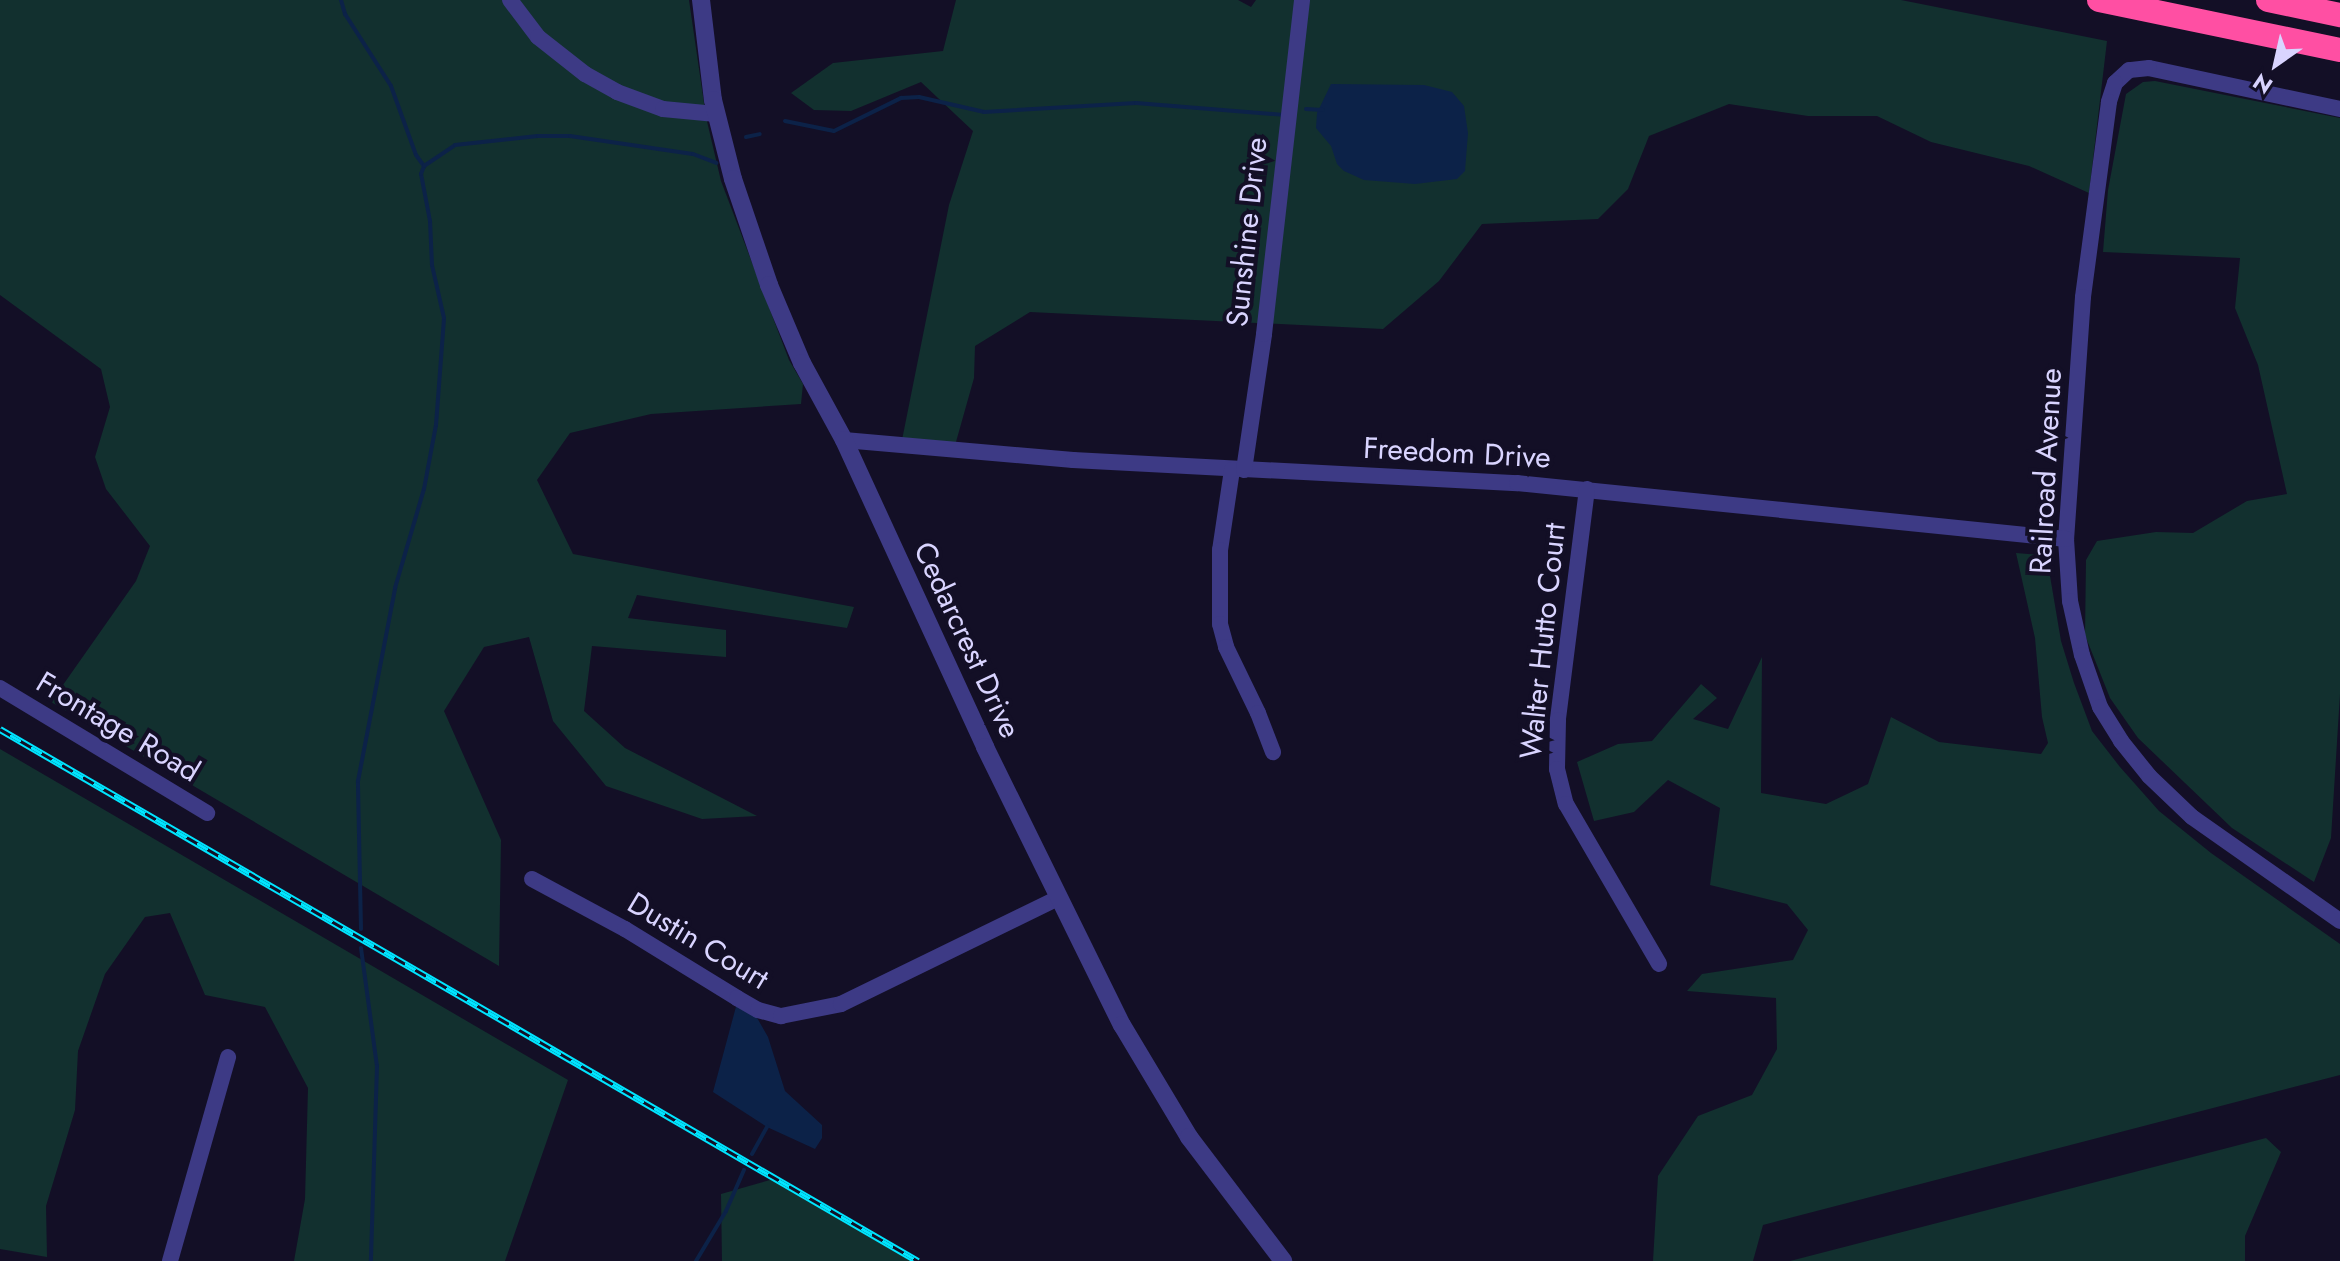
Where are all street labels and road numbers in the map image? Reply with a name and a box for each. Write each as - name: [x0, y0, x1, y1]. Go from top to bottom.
- street label: Sunshine Drive: [1219, 135, 1275, 329]
- street label: Railroad Avenue: [2023, 367, 2069, 575]
- street label: Freedom Drive: [1362, 430, 1552, 476]
- street label: Walter Hutto Court: [1513, 521, 1573, 761]
- street label: Cedarcrest Drive: [906, 536, 1028, 744]
- street label: Frontage Road: [30, 664, 206, 790]
- street label: Dustin Court: [621, 885, 775, 997]

